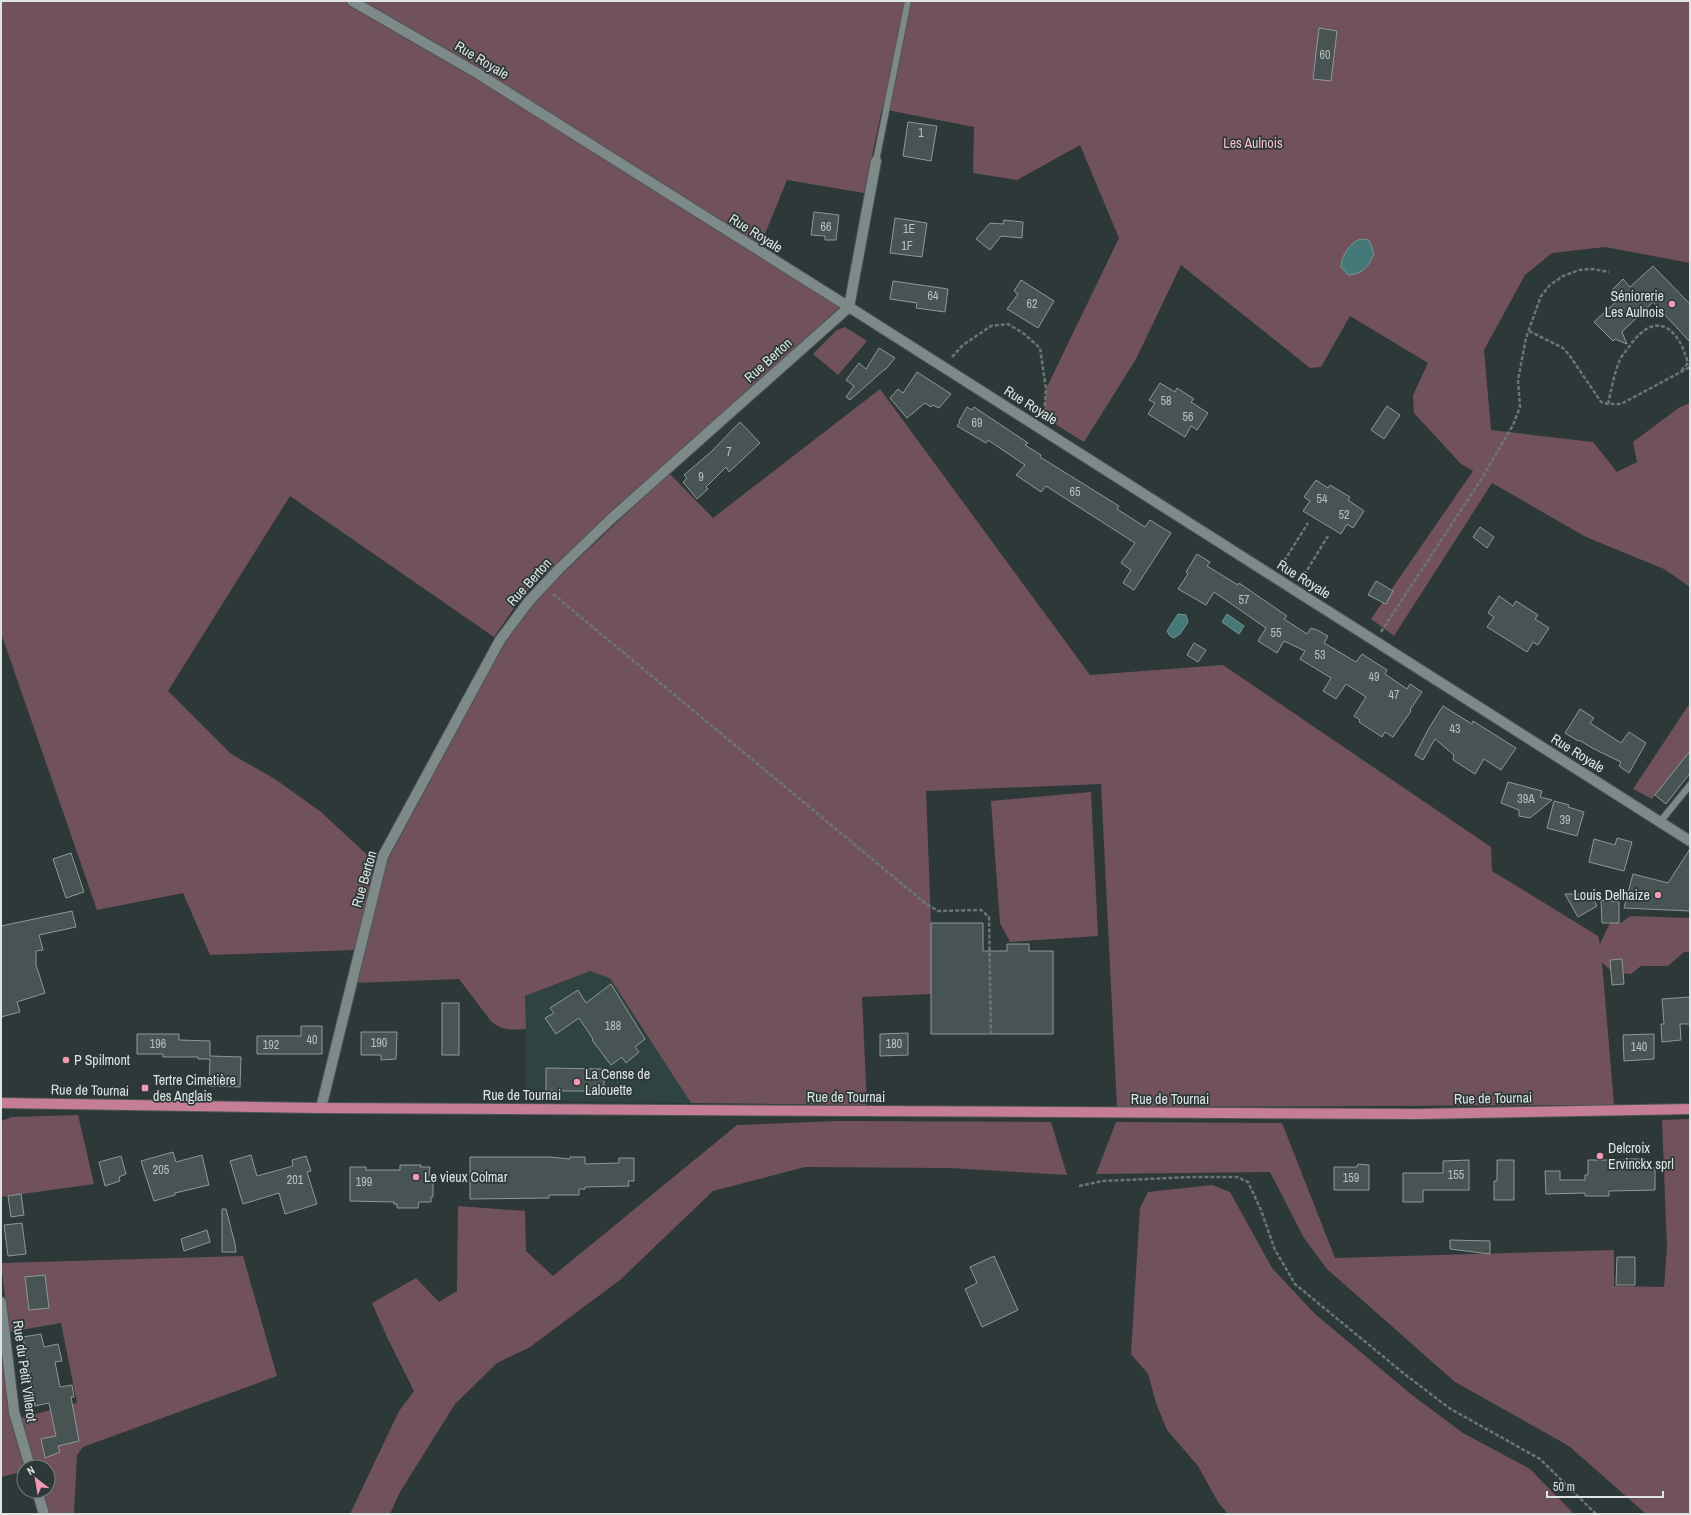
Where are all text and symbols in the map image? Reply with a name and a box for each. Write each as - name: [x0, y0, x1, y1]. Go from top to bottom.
- street label: Rue Royale: [452, 37, 512, 83]
- house number: 60: [1320, 47, 1330, 63]
- house number: 1: [918, 125, 924, 141]
- park label: Les Aulnois: [1223, 134, 1283, 152]
- street label: Rue Royale: [726, 209, 786, 257]
- house number: 66: [821, 219, 831, 235]
- house number: 1E: [903, 221, 915, 237]
- house number: 1F: [901, 238, 913, 254]
- place label: Séniorerie Les Aulnois: [1605, 287, 1664, 321]
- house number: 64: [928, 288, 939, 304]
- house number: 62: [1027, 296, 1037, 312]
- marker: Séniorerie Les Aulnois: [1667, 299, 1677, 309]
- street label: Rue Berton: [740, 334, 796, 386]
- street label: Rue Royale: [1001, 381, 1061, 429]
- house number: 58: [1161, 393, 1171, 409]
- house number: 56: [1183, 409, 1193, 425]
- house number: 69: [972, 415, 982, 431]
- house number: 7: [726, 444, 732, 460]
- house number: 9: [698, 469, 704, 485]
- house number: 65: [1070, 484, 1081, 500]
- house number: 54: [1317, 491, 1328, 507]
- house number: 52: [1339, 507, 1349, 523]
- street label: Rue Berton: [503, 554, 555, 610]
- street label: Rue Royale: [1274, 555, 1334, 603]
- house number: 57: [1239, 592, 1250, 608]
- house number: 55: [1271, 625, 1282, 641]
- house number: 53: [1315, 647, 1325, 663]
- house number: 49: [1369, 669, 1379, 685]
- house number: 47: [1389, 687, 1400, 703]
- house number: 43: [1450, 721, 1460, 737]
- street label: Rue Royale: [1548, 729, 1608, 777]
- house number: 39A: [1517, 791, 1535, 807]
- house number: 39: [1560, 812, 1570, 828]
- street label: Rue Berton: [347, 849, 381, 909]
- place label: Louis Delhaize: [1573, 886, 1650, 904]
- marker: Louis Delhaize: [1653, 890, 1663, 900]
- house number: 188: [605, 1018, 621, 1034]
- house number: 40: [307, 1032, 317, 1048]
- house number: 190: [371, 1035, 387, 1051]
- house number: 196: [150, 1036, 166, 1052]
- house number: 180: [886, 1036, 902, 1052]
- house number: 192: [263, 1037, 279, 1053]
- house number: 140: [1631, 1039, 1647, 1055]
- place label: P Spilmont: [74, 1051, 130, 1069]
- marker: P Spilmont: [61, 1055, 71, 1065]
- place label: La Cense de Lalouette: [585, 1065, 650, 1099]
- place label: Tertre Cimetière des Anglais: [153, 1071, 236, 1105]
- marker: La Cense de Lalouette: [572, 1077, 582, 1087]
- street label: Rue de Tournai: [51, 1080, 129, 1100]
- marker: Tertre Cimetière des Anglais: [140, 1083, 150, 1093]
- street label: Rue de Tournai: [483, 1086, 561, 1104]
- street label: Rue de Tournai: [807, 1088, 885, 1106]
- street label: Rue de Tournai: [1454, 1088, 1532, 1108]
- street label: Rue de Tournai: [1131, 1090, 1209, 1108]
- place label: Delcroix Ervinckx sprl: [1608, 1139, 1674, 1173]
- marker: Delcroix Ervinckx sprl: [1595, 1151, 1605, 1161]
- house number: 205: [153, 1162, 170, 1178]
- house number: 155: [1448, 1167, 1465, 1183]
- place label: Le vieux Colmar: [424, 1168, 508, 1186]
- house number: 159: [1343, 1170, 1359, 1186]
- house number: 201: [287, 1172, 304, 1188]
- marker: Le vieux Colmar: [411, 1172, 421, 1182]
- house number: 199: [356, 1174, 372, 1190]
- street label: Rue du Petit Villerot: [9, 1319, 41, 1423]
- north arrow: [16, 1459, 56, 1499]
- text: N: [24, 1463, 37, 1478]
- scale bar: [1547, 1473, 1663, 1499]
- text: 50 m: [1553, 1479, 1575, 1495]

